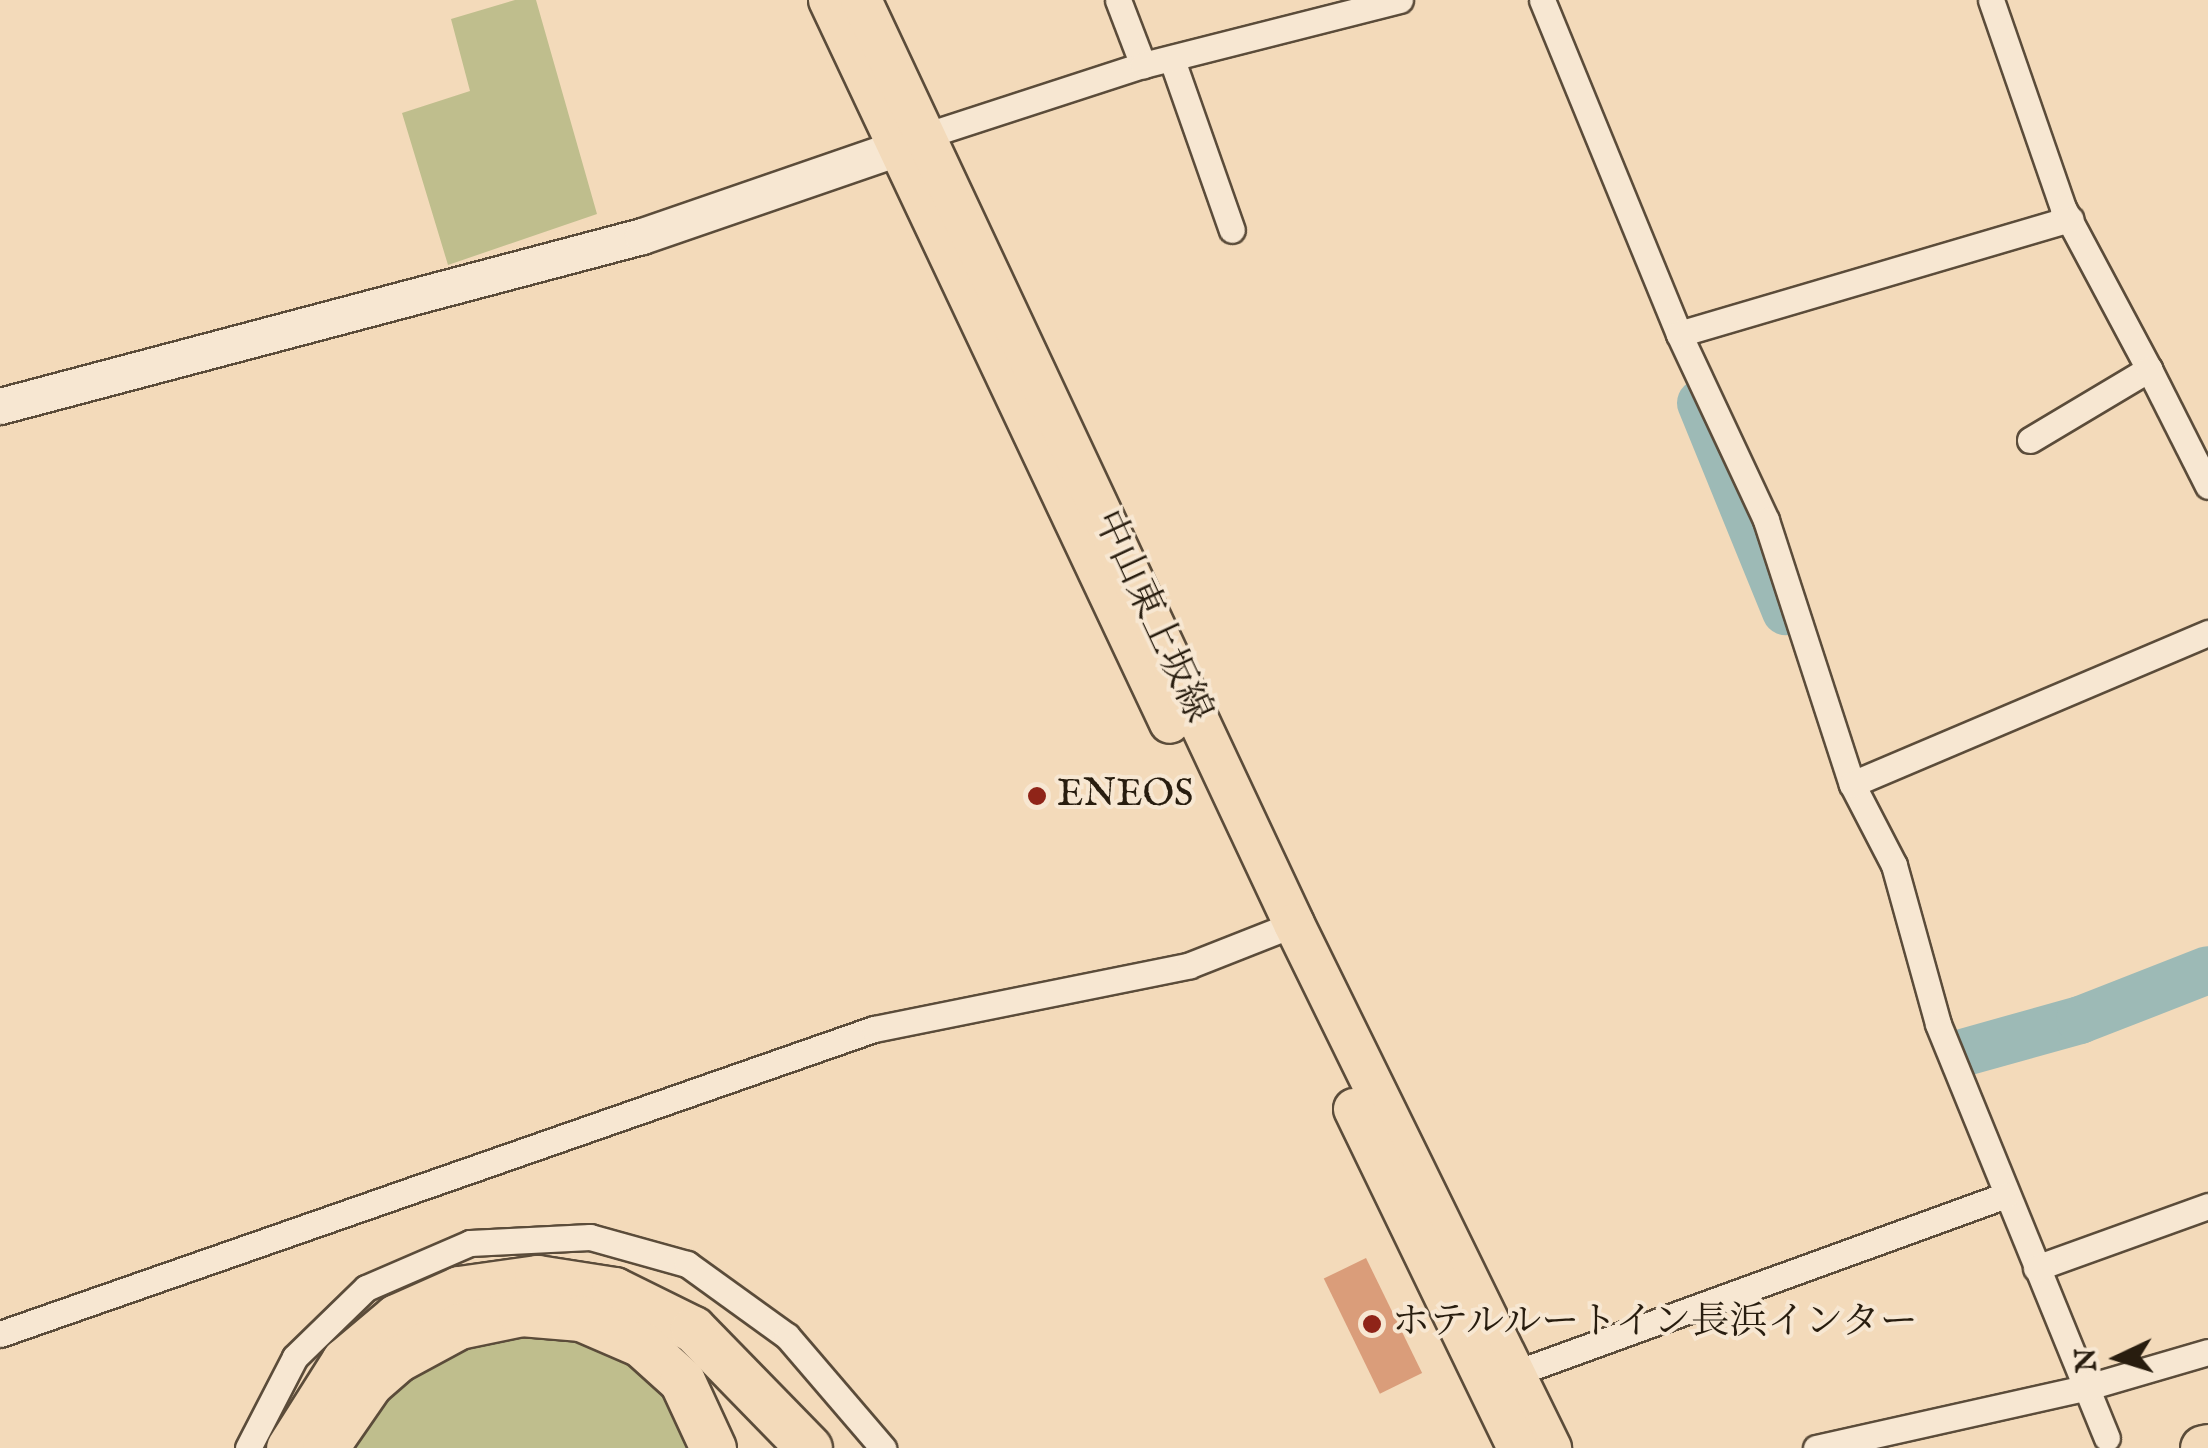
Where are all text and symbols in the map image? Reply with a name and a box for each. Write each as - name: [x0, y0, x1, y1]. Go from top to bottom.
- street label: 中山東上坂線: [1082, 504, 1220, 730]
- place label: ENEOS: [1057, 773, 1194, 819]
- marker: ENEOS: [1026, 785, 1048, 807]
- place label: ホテルルートイン長浜インター: [1392, 1301, 1924, 1347]
- north arrow: [2068, 1308, 2168, 1408]
- marker: ホテルルートイン長浜インター: [1361, 1313, 1383, 1335]
- text: N: [2069, 1347, 2106, 1373]

